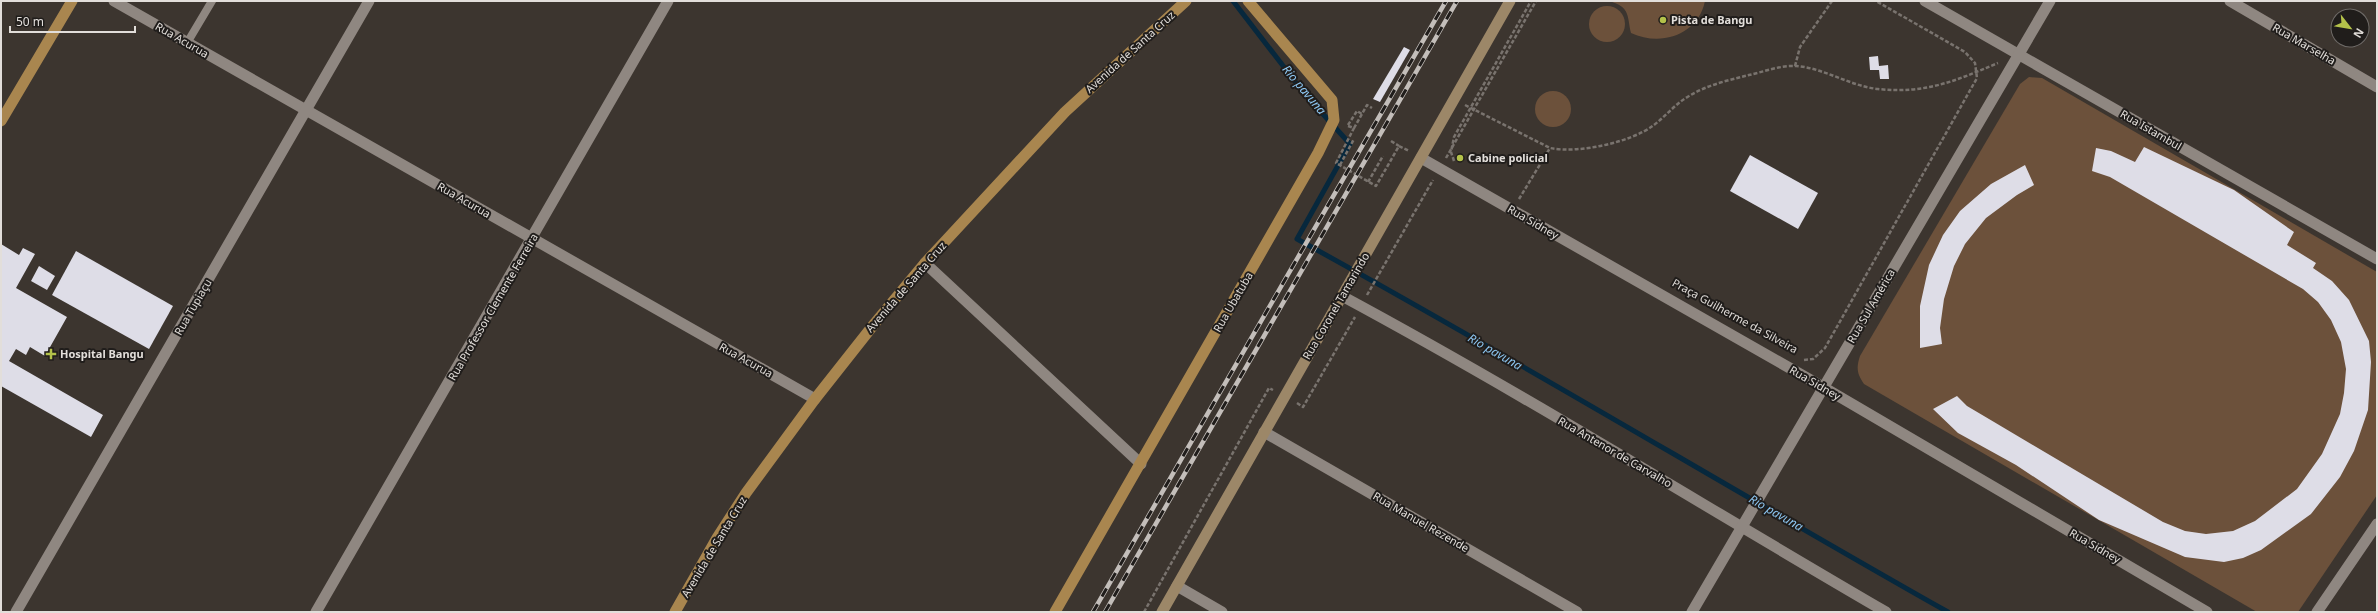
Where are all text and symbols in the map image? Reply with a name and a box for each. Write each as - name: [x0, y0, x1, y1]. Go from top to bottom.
- street label: Avenida de Santa Cruz: [1082, 7, 1178, 96]
- scale bar: [10, 8, 135, 34]
- north arrow: [2330, 8, 2370, 48]
- place label: Pista de Bangu: [1671, 12, 1752, 27]
- text: 50 m: [16, 13, 44, 30]
- marker: Pista de Bangu: [1658, 15, 1668, 25]
- street label: Rua Acurua: [153, 18, 212, 61]
- street label: Rua Marselha: [2270, 19, 2339, 68]
- text: N: [2350, 26, 2368, 41]
- water label: Rio pavuna: [1279, 61, 1330, 118]
- street label: Rua Istambul: [2118, 106, 2185, 153]
- place label: Cabine policial: [1468, 150, 1548, 165]
- marker: Cabine policial: [1455, 153, 1465, 163]
- street label: Rua Acurua: [435, 178, 494, 221]
- street label: Rua Sidney: [1505, 201, 1562, 242]
- street label: Rua Professor Clemente Ferreira: [444, 230, 541, 383]
- street label: Avenida de Santa Cruz: [862, 238, 949, 335]
- street label: Rua Coronel Tamarindo: [1299, 249, 1373, 362]
- street label: Rua Sul América: [1843, 266, 1898, 346]
- street label: Rua Ubatuba: [1209, 269, 1256, 335]
- street label: Praça Guilherme da Silveira: [1670, 275, 1801, 356]
- street label: Rua Tupiaçu: [170, 276, 215, 338]
- water label: Rio pavuna: [1465, 329, 1526, 374]
- street label: Rua Acurua: [717, 339, 776, 380]
- place label: Hospital Bangu: [60, 346, 144, 361]
- marker: Hospital Bangu: [45, 348, 57, 360]
- street label: Rua Sidney: [1787, 362, 1844, 403]
- street label: Rua Antenor de Carvalho: [1556, 413, 1675, 491]
- street label: Rua Manuel Rezende: [1371, 488, 1472, 555]
- water label: Rio pavuna: [1746, 490, 1807, 535]
- street label: Avenida de Santa Cruz: [677, 493, 750, 600]
- street label: Rua Sidney: [2067, 525, 2124, 566]

